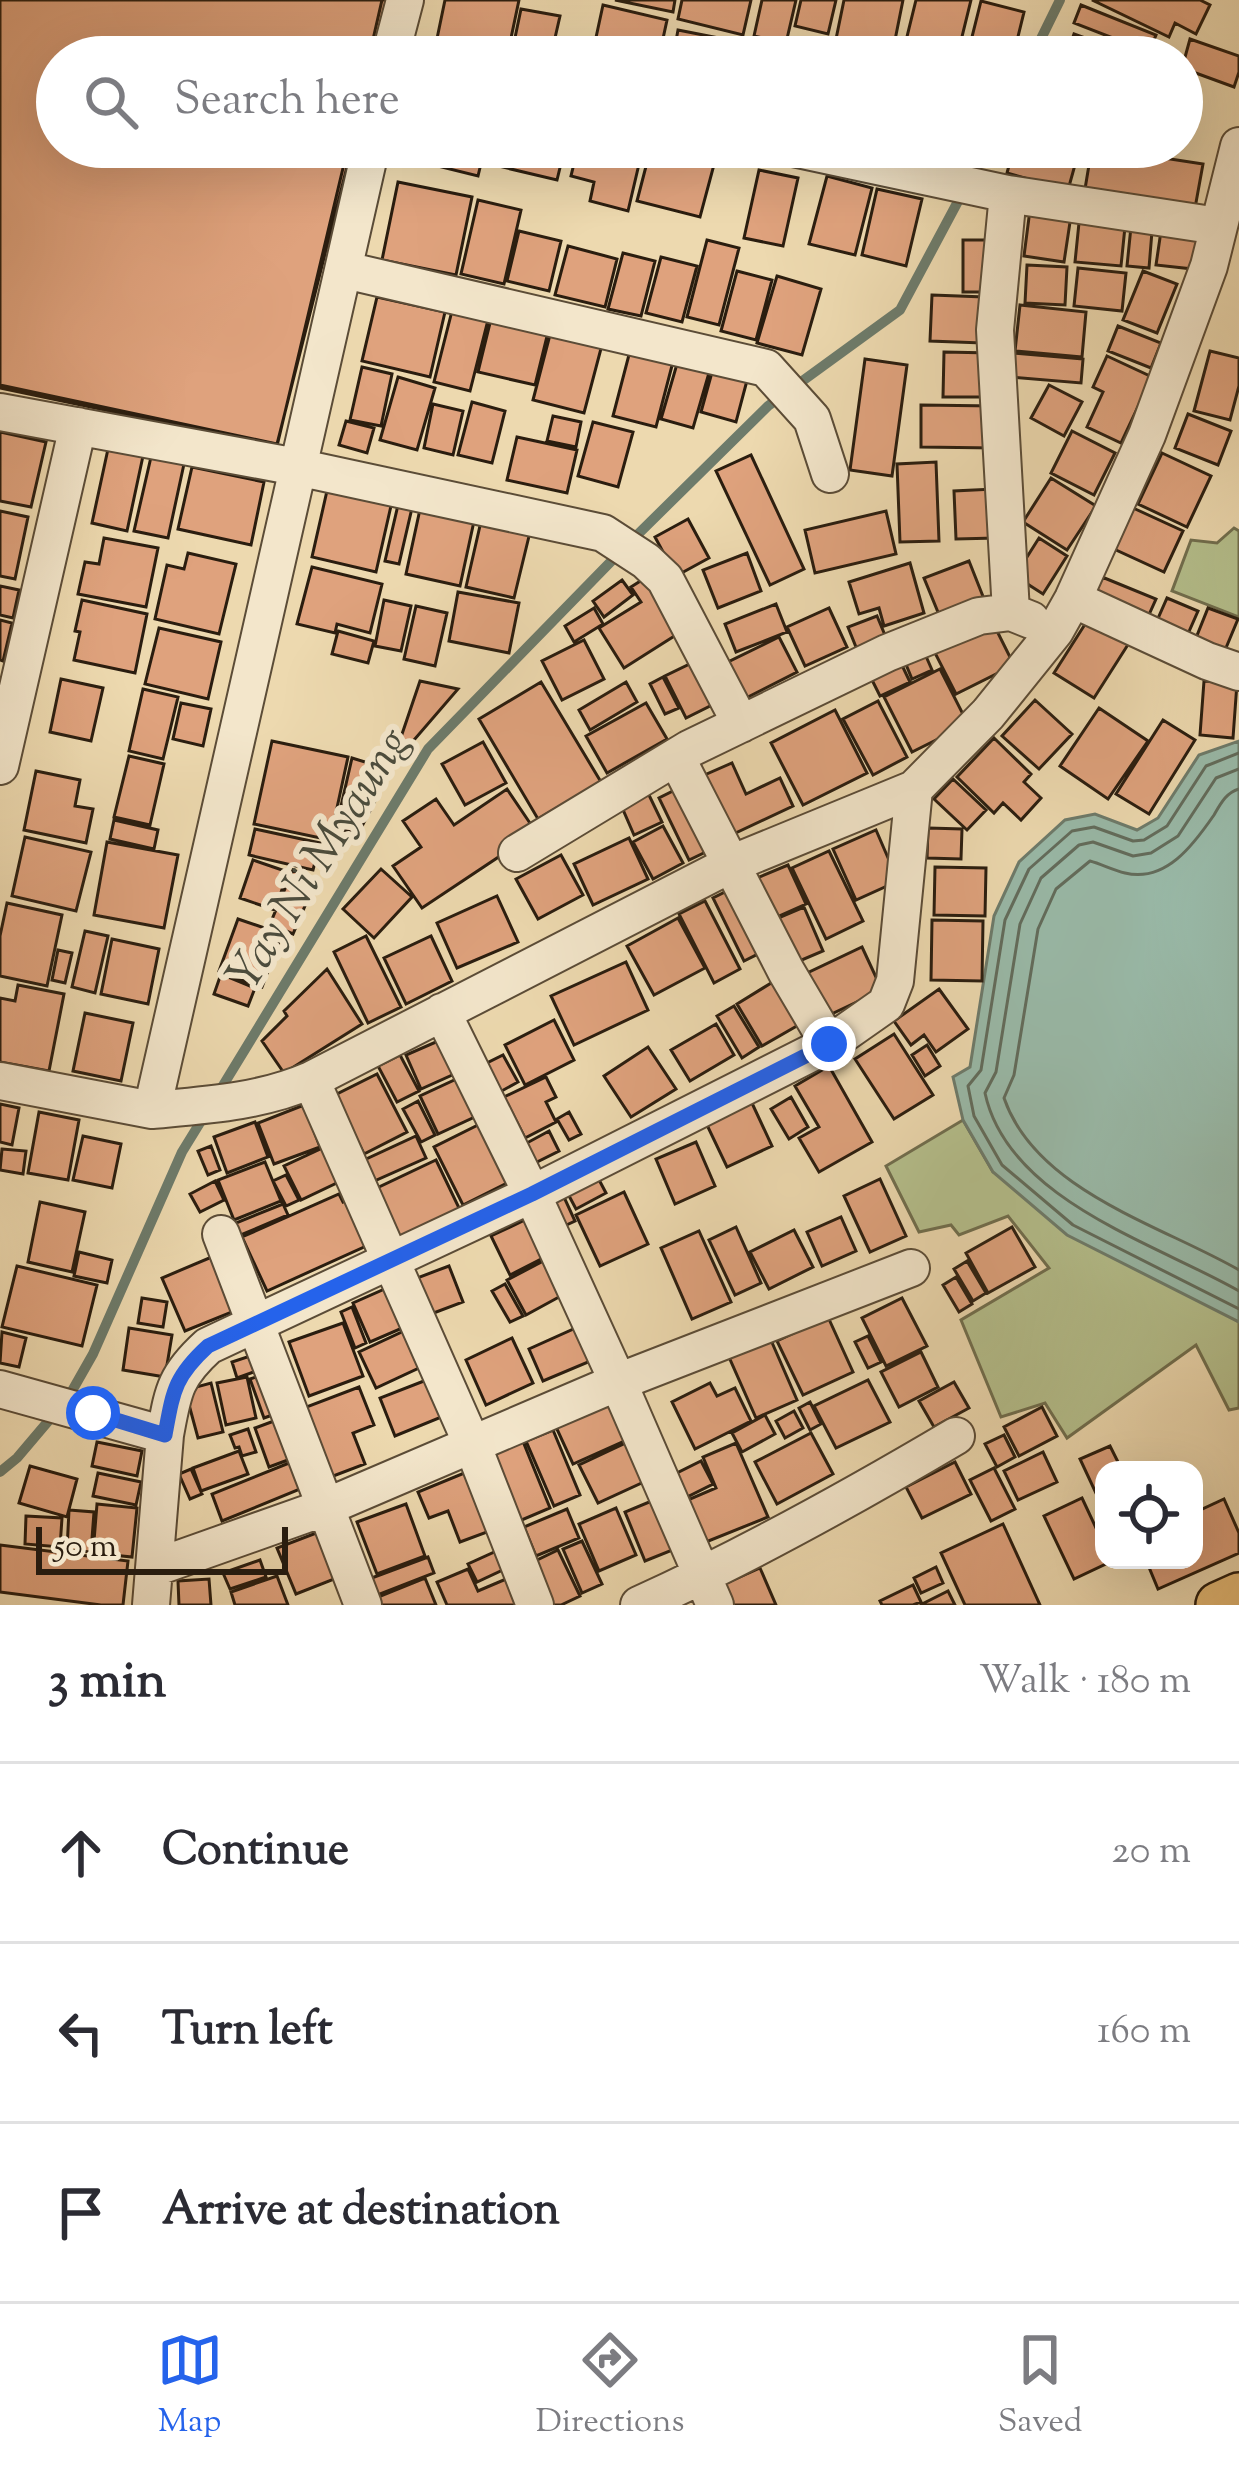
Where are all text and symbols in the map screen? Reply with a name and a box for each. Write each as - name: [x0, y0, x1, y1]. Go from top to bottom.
- search box: [36, 36, 1203, 168]
- icon: search: [78, 69, 144, 135]
- text: Search here: [174, 70, 400, 135]
- water label: Yay Ni Myaung: [212, 715, 430, 1005]
- route end: [802, 1017, 856, 1071]
- route start: [66, 1386, 120, 1440]
- map controls: [1095, 1461, 1203, 1569]
- button: locate: [1095, 1461, 1203, 1569]
- scale bar: [36, 1521, 288, 1574]
- text: 50 m: [54, 1524, 117, 1572]
- text: 3 min: [48, 1647, 166, 1720]
- text: Walk · 180 m: [979, 1655, 1191, 1711]
- icon: ahead: [48, 1820, 114, 1886]
- text: Continue: [162, 1820, 349, 1885]
- text: 20 m: [1112, 1825, 1191, 1881]
- icon: left: [48, 2000, 114, 2066]
- text: Turn left: [162, 2000, 333, 2065]
- text: 160 m: [1097, 2005, 1191, 2061]
- icon: arrive: [48, 2180, 114, 2246]
- text: Arrive at destination: [162, 2180, 560, 2245]
- tab: Map: [157, 2327, 223, 2447]
- tab: Directions: [536, 2327, 685, 2447]
- tab: Saved: [998, 2327, 1082, 2447]

